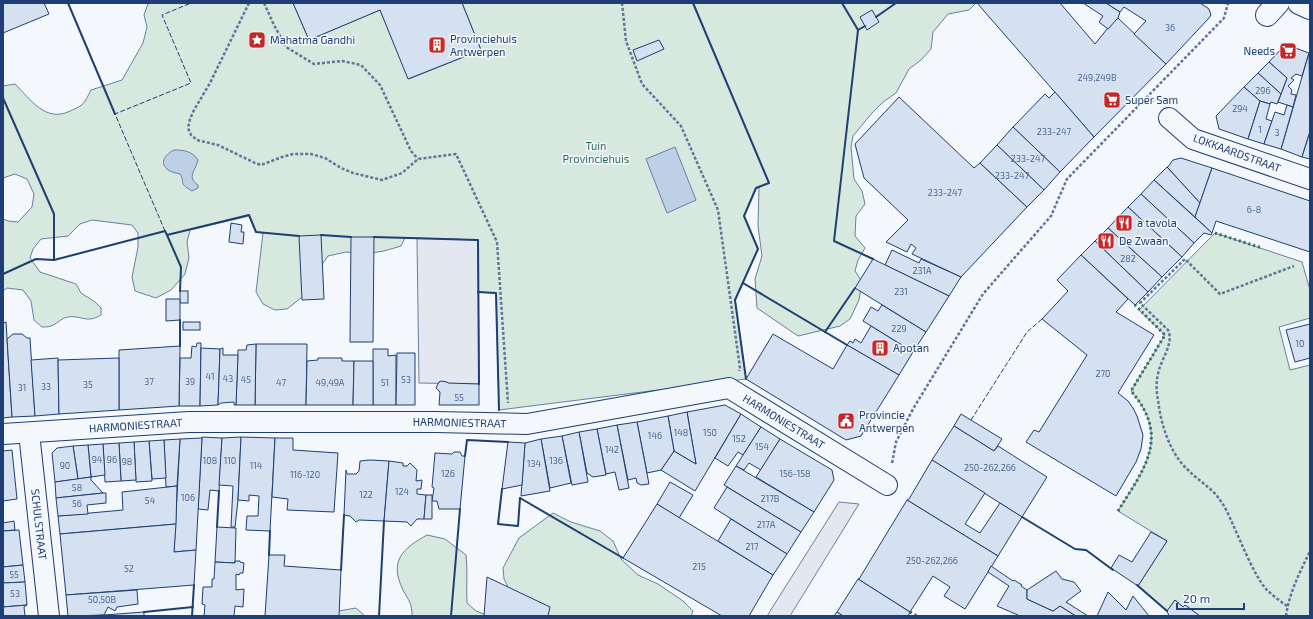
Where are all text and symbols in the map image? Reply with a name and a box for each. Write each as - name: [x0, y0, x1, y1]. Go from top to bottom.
- house number: 36: [1165, 22, 1175, 33]
- place icon: Mahatma Gandhi: [247, 30, 267, 50]
- place label: Provinciehuis Antwerpen: [450, 32, 517, 58]
- place label: Mahatma Gandhi: [270, 33, 355, 46]
- building icon: Provinciehuis Antwerpen: [427, 35, 447, 55]
- supermarket icon: Needs: [1278, 41, 1298, 61]
- place label: Needs: [1244, 44, 1275, 57]
- house number: 249,249B: [1077, 72, 1117, 83]
- house number: 296: [1255, 85, 1271, 96]
- supermarket icon: Super Sam: [1102, 90, 1122, 110]
- place label: Super Sam: [1125, 93, 1178, 106]
- house number: 294: [1232, 103, 1248, 114]
- house number: 1: [1258, 124, 1262, 135]
- house number: 233-247: [1037, 126, 1072, 137]
- house number: 3: [1274, 127, 1280, 138]
- street label: LOKKAARDSTRAAT: [1192, 131, 1283, 175]
- park label: Tuin Provinciehuis: [563, 139, 630, 165]
- house number: 233-247: [1011, 153, 1046, 164]
- house number: 233-247: [995, 170, 1030, 181]
- house number: 233-247: [928, 187, 963, 198]
- house number: 6-8: [1247, 204, 1261, 215]
- restaurant icon: a tavola: [1114, 213, 1134, 233]
- place label: a tavola: [1137, 216, 1177, 229]
- restaurant icon: De Zwaan: [1096, 231, 1116, 251]
- place label: De Zwaan: [1119, 234, 1168, 247]
- house number: 282: [1120, 253, 1136, 264]
- house number: 231A: [912, 265, 932, 276]
- house number: 231: [894, 286, 908, 297]
- house number: 229: [891, 323, 907, 334]
- building icon: Apotan: [870, 338, 890, 358]
- house number: 10: [1295, 338, 1305, 349]
- place label: Apotan: [893, 341, 929, 354]
- house number: 270: [1095, 368, 1111, 379]
- house number: 41: [205, 371, 215, 382]
- house number: 43: [223, 373, 233, 384]
- house number: 45: [241, 374, 251, 385]
- house number: 53: [401, 374, 411, 385]
- house number: 37: [144, 376, 154, 387]
- house number: 39: [185, 376, 195, 387]
- house number: 47: [276, 377, 286, 388]
- house number: 49,49A: [316, 377, 345, 388]
- house number: 51: [381, 377, 389, 388]
- house number: 35: [83, 379, 93, 390]
- house number: 33: [41, 381, 51, 392]
- house number: 31: [18, 382, 26, 393]
- street label: HARMONIESTRAAT: [741, 391, 828, 452]
- house number: 55: [454, 392, 464, 403]
- place label: Provincie Antwerpen: [859, 408, 914, 434]
- public building icon: Provincie Antwerpen: [836, 411, 856, 431]
- street label: HARMONIESTRAAT: [89, 415, 183, 434]
- street label: HARMONIESTRAAT: [413, 415, 507, 430]
- house number: 148: [674, 427, 688, 438]
- house number: 150: [703, 427, 717, 438]
- house number: 146: [648, 430, 662, 441]
- house number: 152: [732, 433, 746, 444]
- house number: 154: [755, 441, 769, 452]
- house number: 142: [605, 444, 619, 455]
- house number: 94: [92, 454, 103, 465]
- house number: 96: [107, 454, 117, 465]
- house number: 108: [203, 455, 217, 466]
- house number: 110: [224, 455, 236, 466]
- house number: 136: [549, 455, 563, 466]
- house number: 98: [122, 456, 132, 467]
- house number: 134: [527, 458, 542, 469]
- house number: 90: [60, 460, 70, 471]
- house number: 114: [250, 460, 263, 471]
- house number: 250-262,266: [964, 462, 1016, 473]
- house number: 126: [441, 468, 455, 479]
- house number: 156-158: [779, 468, 811, 479]
- house number: 116-120: [290, 469, 320, 480]
- house number: 58: [72, 482, 82, 493]
- house number: 124: [395, 486, 410, 497]
- street label: SCHULSTRAAT: [29, 488, 50, 561]
- house number: 122: [359, 489, 373, 500]
- house number: 106: [181, 492, 195, 503]
- house number: 217B: [761, 493, 780, 504]
- house number: 54: [145, 495, 156, 506]
- house number: 56: [72, 498, 82, 509]
- house number: 217A: [757, 519, 776, 530]
- house number: 217: [745, 541, 759, 552]
- house number: 250-262,266: [906, 555, 958, 566]
- house number: 215: [692, 561, 706, 572]
- house number: 52: [124, 563, 134, 574]
- house number: 55: [9, 569, 19, 580]
- scale bar: [1177, 585, 1244, 611]
- house number: 53: [10, 588, 20, 599]
- text: 20 m: [1183, 591, 1210, 605]
- house number: 50,50B: [88, 594, 116, 605]

